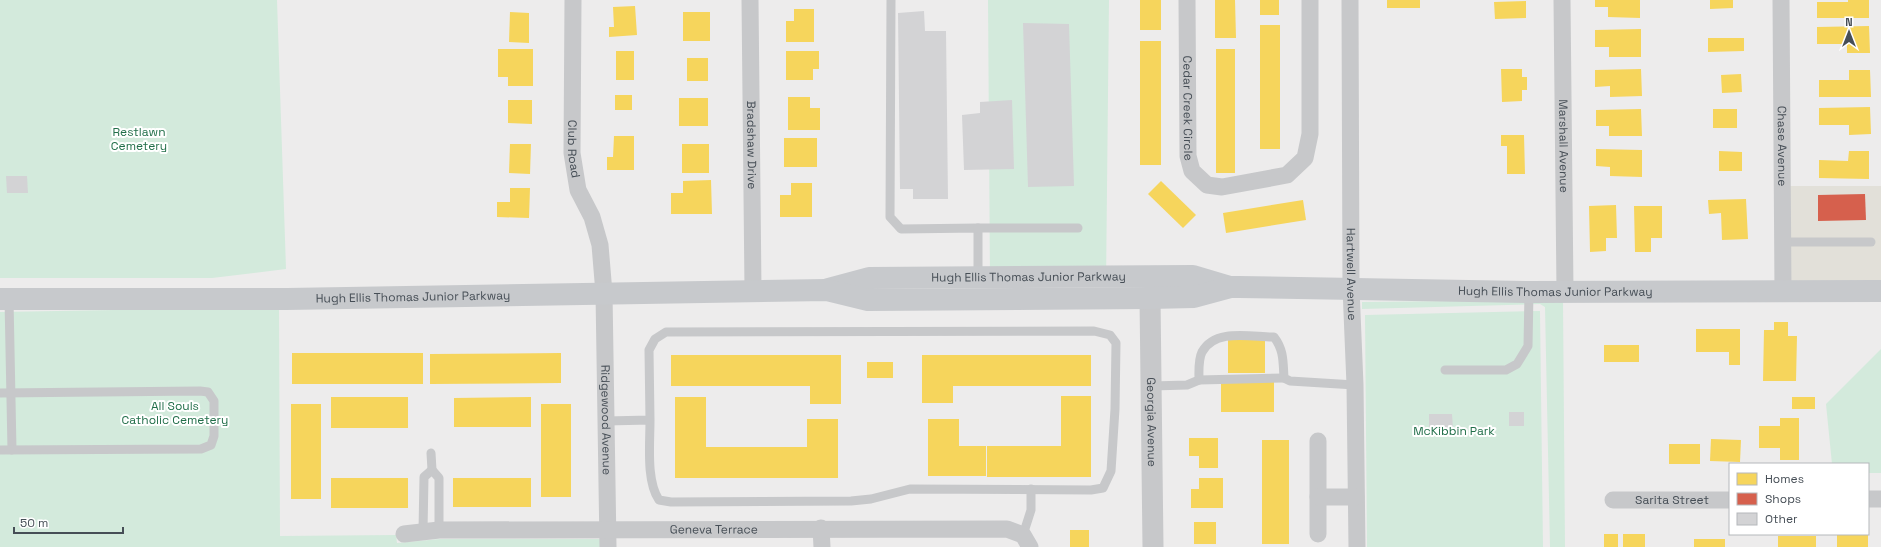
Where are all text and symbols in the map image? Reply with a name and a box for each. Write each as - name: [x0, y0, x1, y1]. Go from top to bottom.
- north arrow: [1829, 12, 1869, 52]
- text: N: [1845, 15, 1853, 29]
- street label: Cedar Creek Circle: [1179, 55, 1197, 162]
- street label: Marshall Avenue: [1555, 99, 1572, 193]
- street label: Bradshaw Drive: [743, 101, 760, 189]
- street label: Chase Avenue: [1774, 106, 1790, 186]
- street label: Club Road: [564, 120, 584, 179]
- park label: Restlawn Cemetery: [111, 124, 167, 154]
- street label: Hartwell Avenue: [1343, 228, 1360, 321]
- street label: Hugh Ellis Thomas Junior Parkway: [931, 268, 1126, 286]
- street label: Hugh Ellis Thomas Junior Parkway: [1458, 283, 1653, 300]
- street label: Hugh Ellis Thomas Junior Parkway: [315, 287, 510, 307]
- street label: Ridgewood Avenue: [597, 364, 615, 475]
- street label: Georgia Avenue: [1143, 377, 1160, 467]
- park label: All Souls Catholic Cemetery: [122, 398, 228, 428]
- park label: McKibbin Park: [1413, 423, 1495, 439]
- legend: [1729, 463, 1869, 535]
- text: Homes: [1765, 471, 1804, 487]
- text: Shops: [1765, 491, 1801, 507]
- street label: Sarita Street: [1635, 492, 1709, 508]
- scale bar: [14, 509, 123, 535]
- text: Other: [1765, 511, 1798, 527]
- text: 50 m: [20, 515, 48, 531]
- street label: Geneva Terrace: [670, 521, 758, 538]

